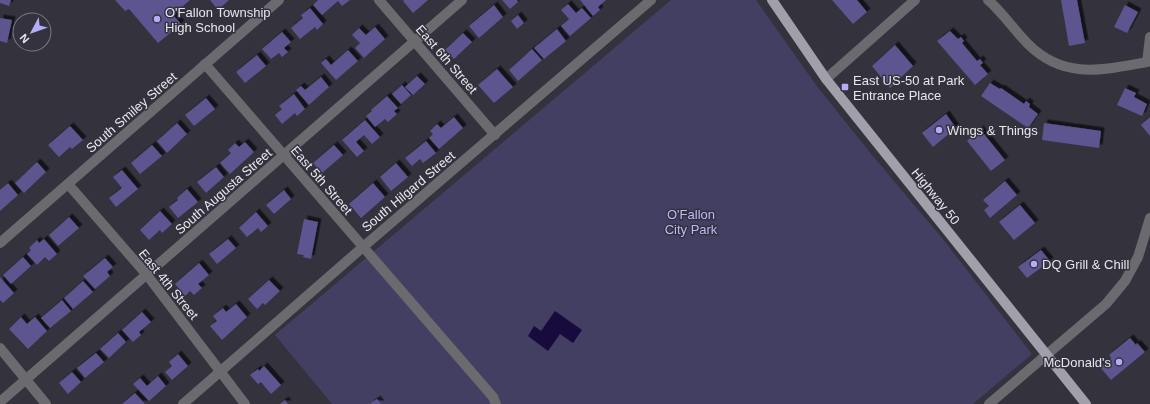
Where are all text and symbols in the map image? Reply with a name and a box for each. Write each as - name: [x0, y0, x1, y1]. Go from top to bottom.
- place label: O'Fallon Township High School: [165, 5, 271, 35]
- north arrow: [12, 12, 52, 52]
- marker: O'Fallon Township High School: [152, 14, 162, 24]
- street label: East 6th Street: [413, 22, 481, 97]
- text: N: [17, 32, 32, 45]
- street label: South Smiley Street: [83, 69, 180, 156]
- place label: East US-50 at Park Entrance Place: [853, 73, 965, 103]
- marker: East US-50 at Park Entrance Place: [840, 82, 850, 92]
- place label: Wings & Things: [947, 123, 1038, 138]
- marker: Wings & Things: [934, 125, 944, 135]
- street label: East 5th Street: [288, 143, 356, 218]
- street label: South Augusta Street: [172, 145, 275, 237]
- street label: South Hilgard Street: [359, 148, 458, 235]
- street label: Highway 50: [908, 165, 963, 227]
- park label: O'Fallon City Park: [665, 207, 718, 237]
- street label: East 4th Street: [136, 246, 202, 323]
- place label: DQ Grill & Chill: [1042, 257, 1130, 272]
- marker: DQ Grill & Chill: [1029, 259, 1039, 269]
- place label: McDonald's: [1043, 355, 1111, 370]
- marker: McDonald's: [1114, 357, 1124, 367]

